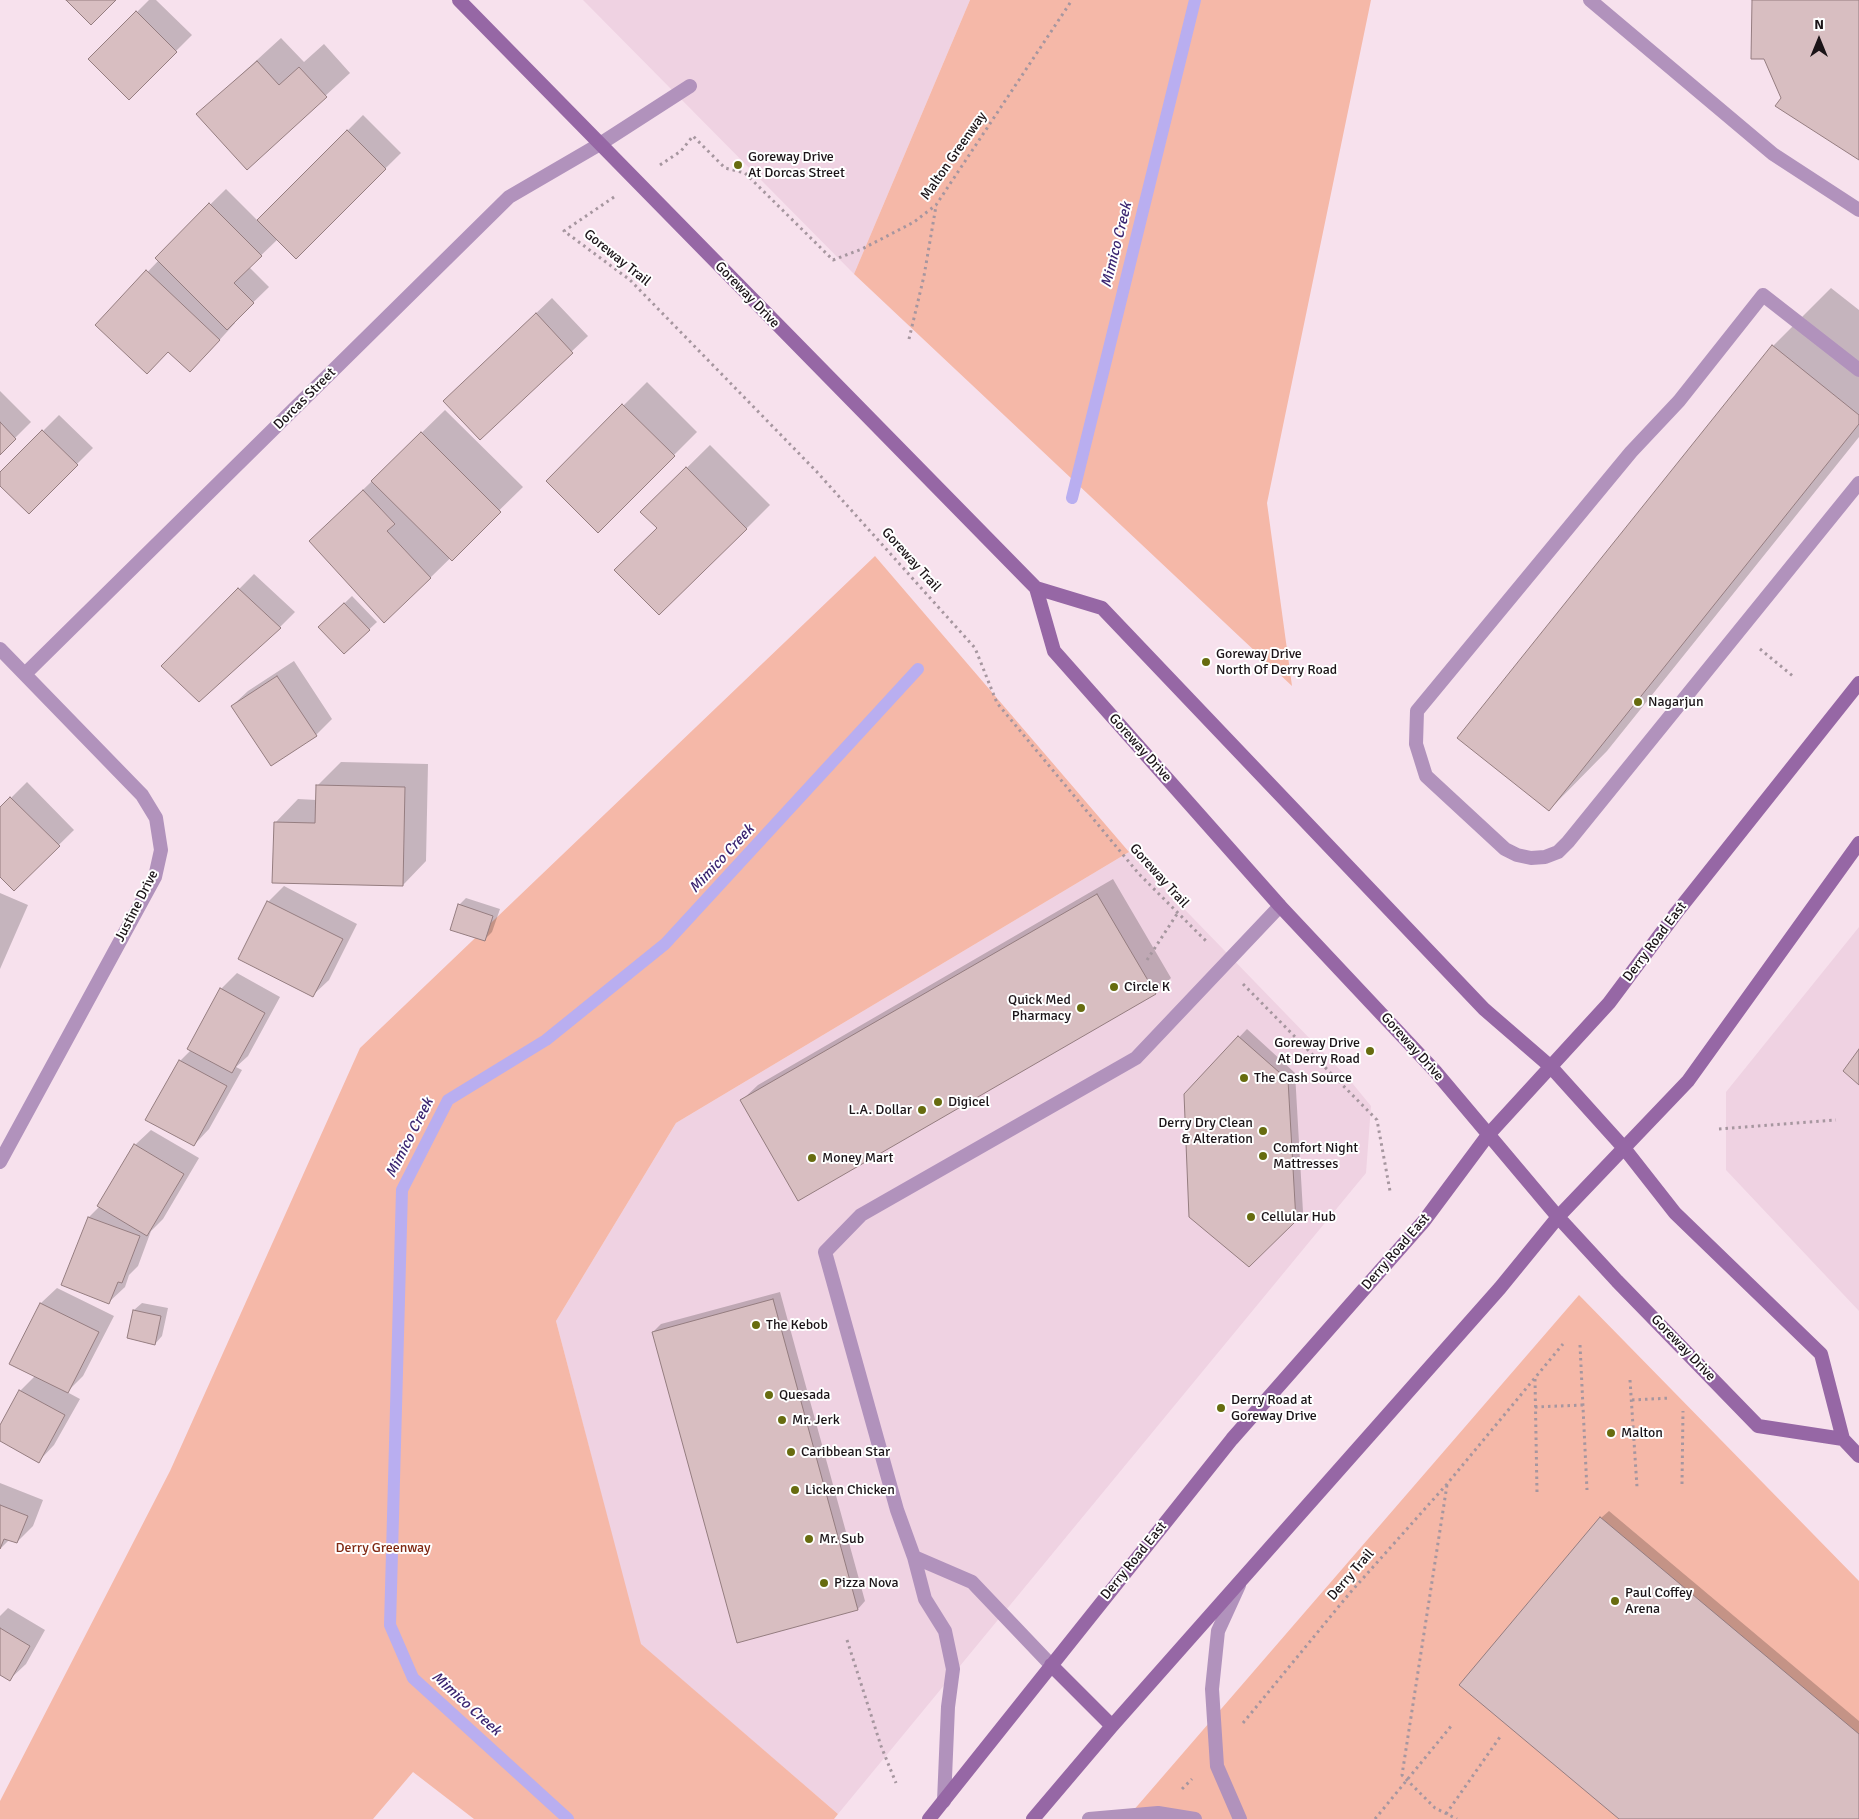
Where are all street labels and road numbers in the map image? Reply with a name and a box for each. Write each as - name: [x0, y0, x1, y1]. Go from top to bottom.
- street label: Malton Greenway: [917, 109, 991, 203]
- street label: Goreway Trail: [580, 226, 654, 290]
- street label: Goreway Drive: [711, 258, 783, 332]
- street label: Dorcas Street: [271, 365, 339, 433]
- street label: Goreway Trail: [878, 524, 944, 596]
- street label: Goreway Drive: [1105, 710, 1175, 786]
- street label: Goreway Trail: [1126, 840, 1192, 912]
- street label: Justine Drive: [112, 867, 162, 945]
- street label: Derry Road East: [1620, 899, 1690, 985]
- street label: Goreway Drive: [1377, 1009, 1447, 1085]
- street label: Derry Road East: [1358, 1211, 1434, 1293]
- street label: Goreway Drive: [1647, 1311, 1719, 1385]
- street label: Derry Road East: [1097, 1519, 1171, 1603]
- street label: Derry Trail: [1324, 1546, 1378, 1604]

